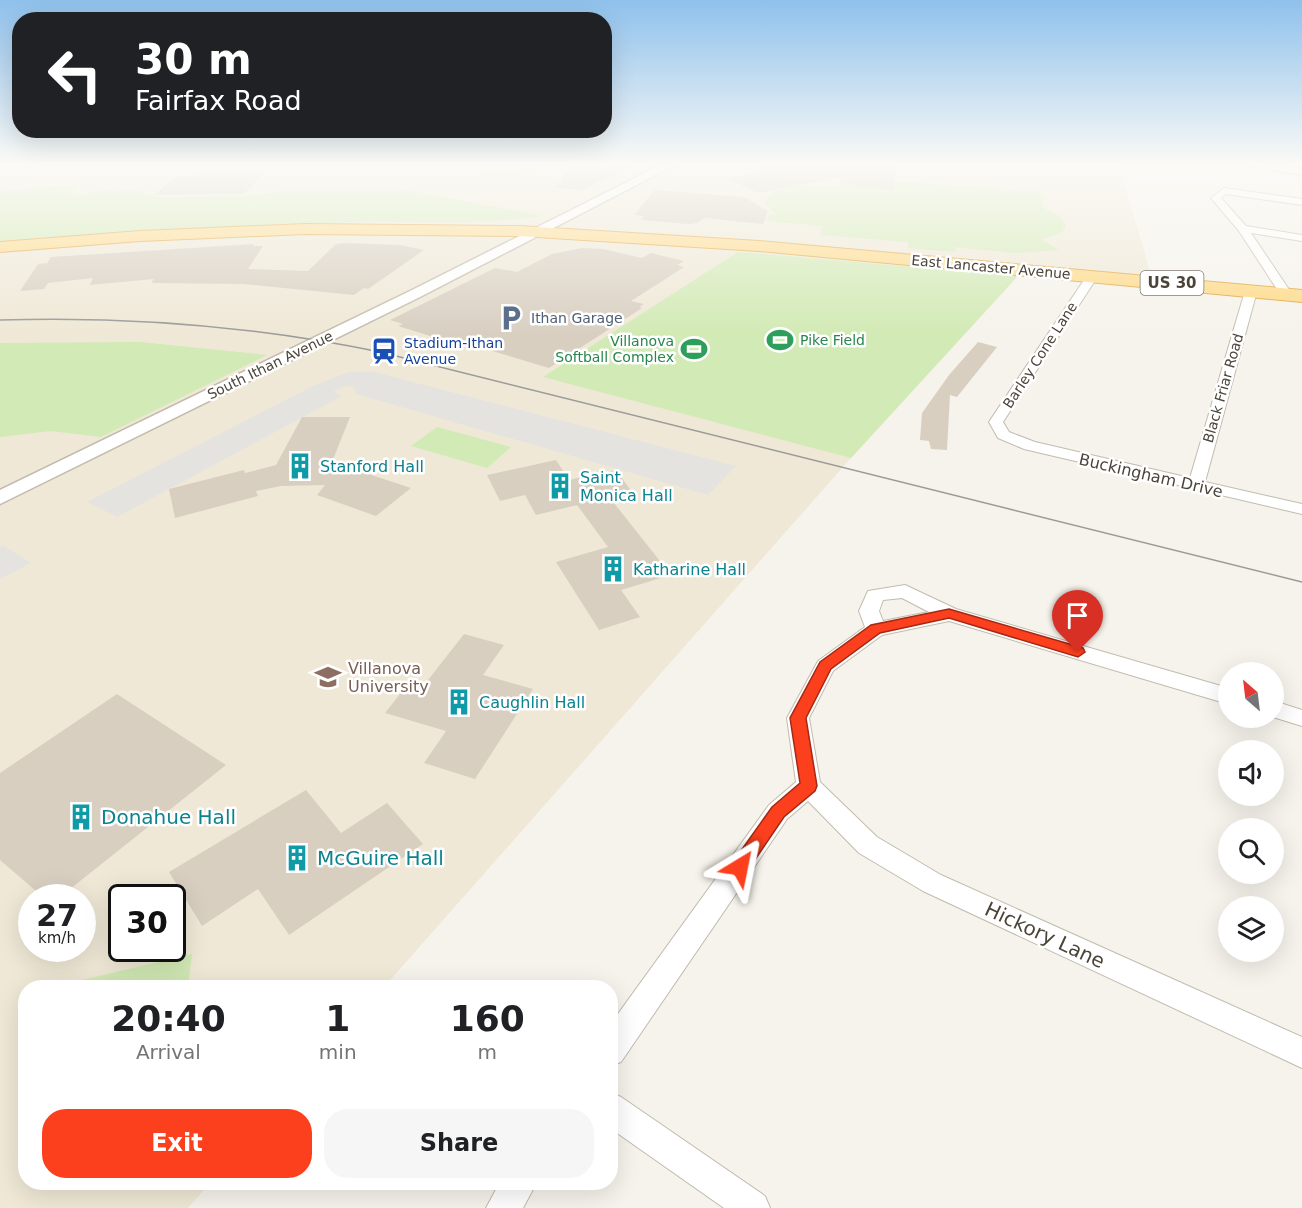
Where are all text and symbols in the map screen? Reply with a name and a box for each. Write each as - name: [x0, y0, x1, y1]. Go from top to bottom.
- text: 30 m: [135, 35, 252, 84]
- icon: left: [36, 36, 114, 114]
- text: Fairfax Road: [135, 85, 302, 116]
- street label: East Lancaster Avenue: [911, 252, 1071, 282]
- road number: US 30: [1140, 271, 1204, 295]
- street label: Barley Cone Lane: [1000, 299, 1080, 411]
- parking icon: Ithan Garage: [496, 303, 526, 333]
- place label: Ithan Garage: [531, 310, 623, 326]
- sports icon: Pike Field: [765, 325, 795, 355]
- street label: South Ithan Avenue: [205, 328, 335, 402]
- place label: Pike Field: [800, 332, 865, 348]
- street label: Black Friar Road: [1200, 332, 1246, 444]
- place label: Villanova Softball Complex: [555, 333, 674, 365]
- sports icon: Villanova Softball Complex: [679, 334, 709, 364]
- place label: Stadium-Ithan Avenue: [404, 335, 503, 367]
- station icon: Stadium-Ithan Avenue: [369, 336, 399, 366]
- street label: Buckingham Drive: [1077, 450, 1225, 501]
- building icon: Stanford Hall: [285, 451, 315, 481]
- place label: Stanford Hall: [320, 457, 424, 476]
- place label: Saint Monica Hall: [580, 468, 673, 505]
- building icon: Saint Monica Hall: [545, 471, 575, 501]
- building icon: Katharine Hall: [598, 554, 628, 584]
- place label: Katharine Hall: [633, 560, 746, 579]
- pin: [1052, 590, 1103, 652]
- icon: arrive: [1061, 599, 1094, 632]
- place label: Villanova University: [348, 659, 429, 696]
- school or university icon: Villanova University: [313, 662, 343, 692]
- north arrow: [1218, 662, 1284, 728]
- map controls: [1218, 662, 1284, 962]
- building icon: Caughlin Hall: [444, 687, 474, 717]
- place label: Caughlin Hall: [479, 693, 585, 712]
- button: sound: [1218, 740, 1284, 806]
- building icon: Donahue Hall: [66, 802, 96, 832]
- place label: Donahue Hall: [101, 805, 236, 829]
- button: search: [1218, 818, 1284, 884]
- position arrow: [708, 835, 772, 899]
- building icon: McGuire Hall: [282, 843, 312, 873]
- place label: McGuire Hall: [317, 846, 444, 870]
- speed limit sign: 30: [108, 884, 186, 962]
- button: layers: [1218, 896, 1284, 962]
- street label: Hickory Lane: [981, 897, 1109, 973]
- text: 27: [36, 898, 78, 933]
- text: km/h: [38, 929, 76, 947]
- text: 20:40: [111, 998, 226, 1039]
- text: 1: [325, 998, 350, 1039]
- text: 160: [450, 998, 525, 1039]
- text: Arrival: [136, 1040, 201, 1064]
- text: min: [319, 1040, 357, 1064]
- text: m: [478, 1040, 497, 1064]
- button: Exit: [42, 1109, 312, 1178]
- button: Share: [324, 1109, 594, 1178]

